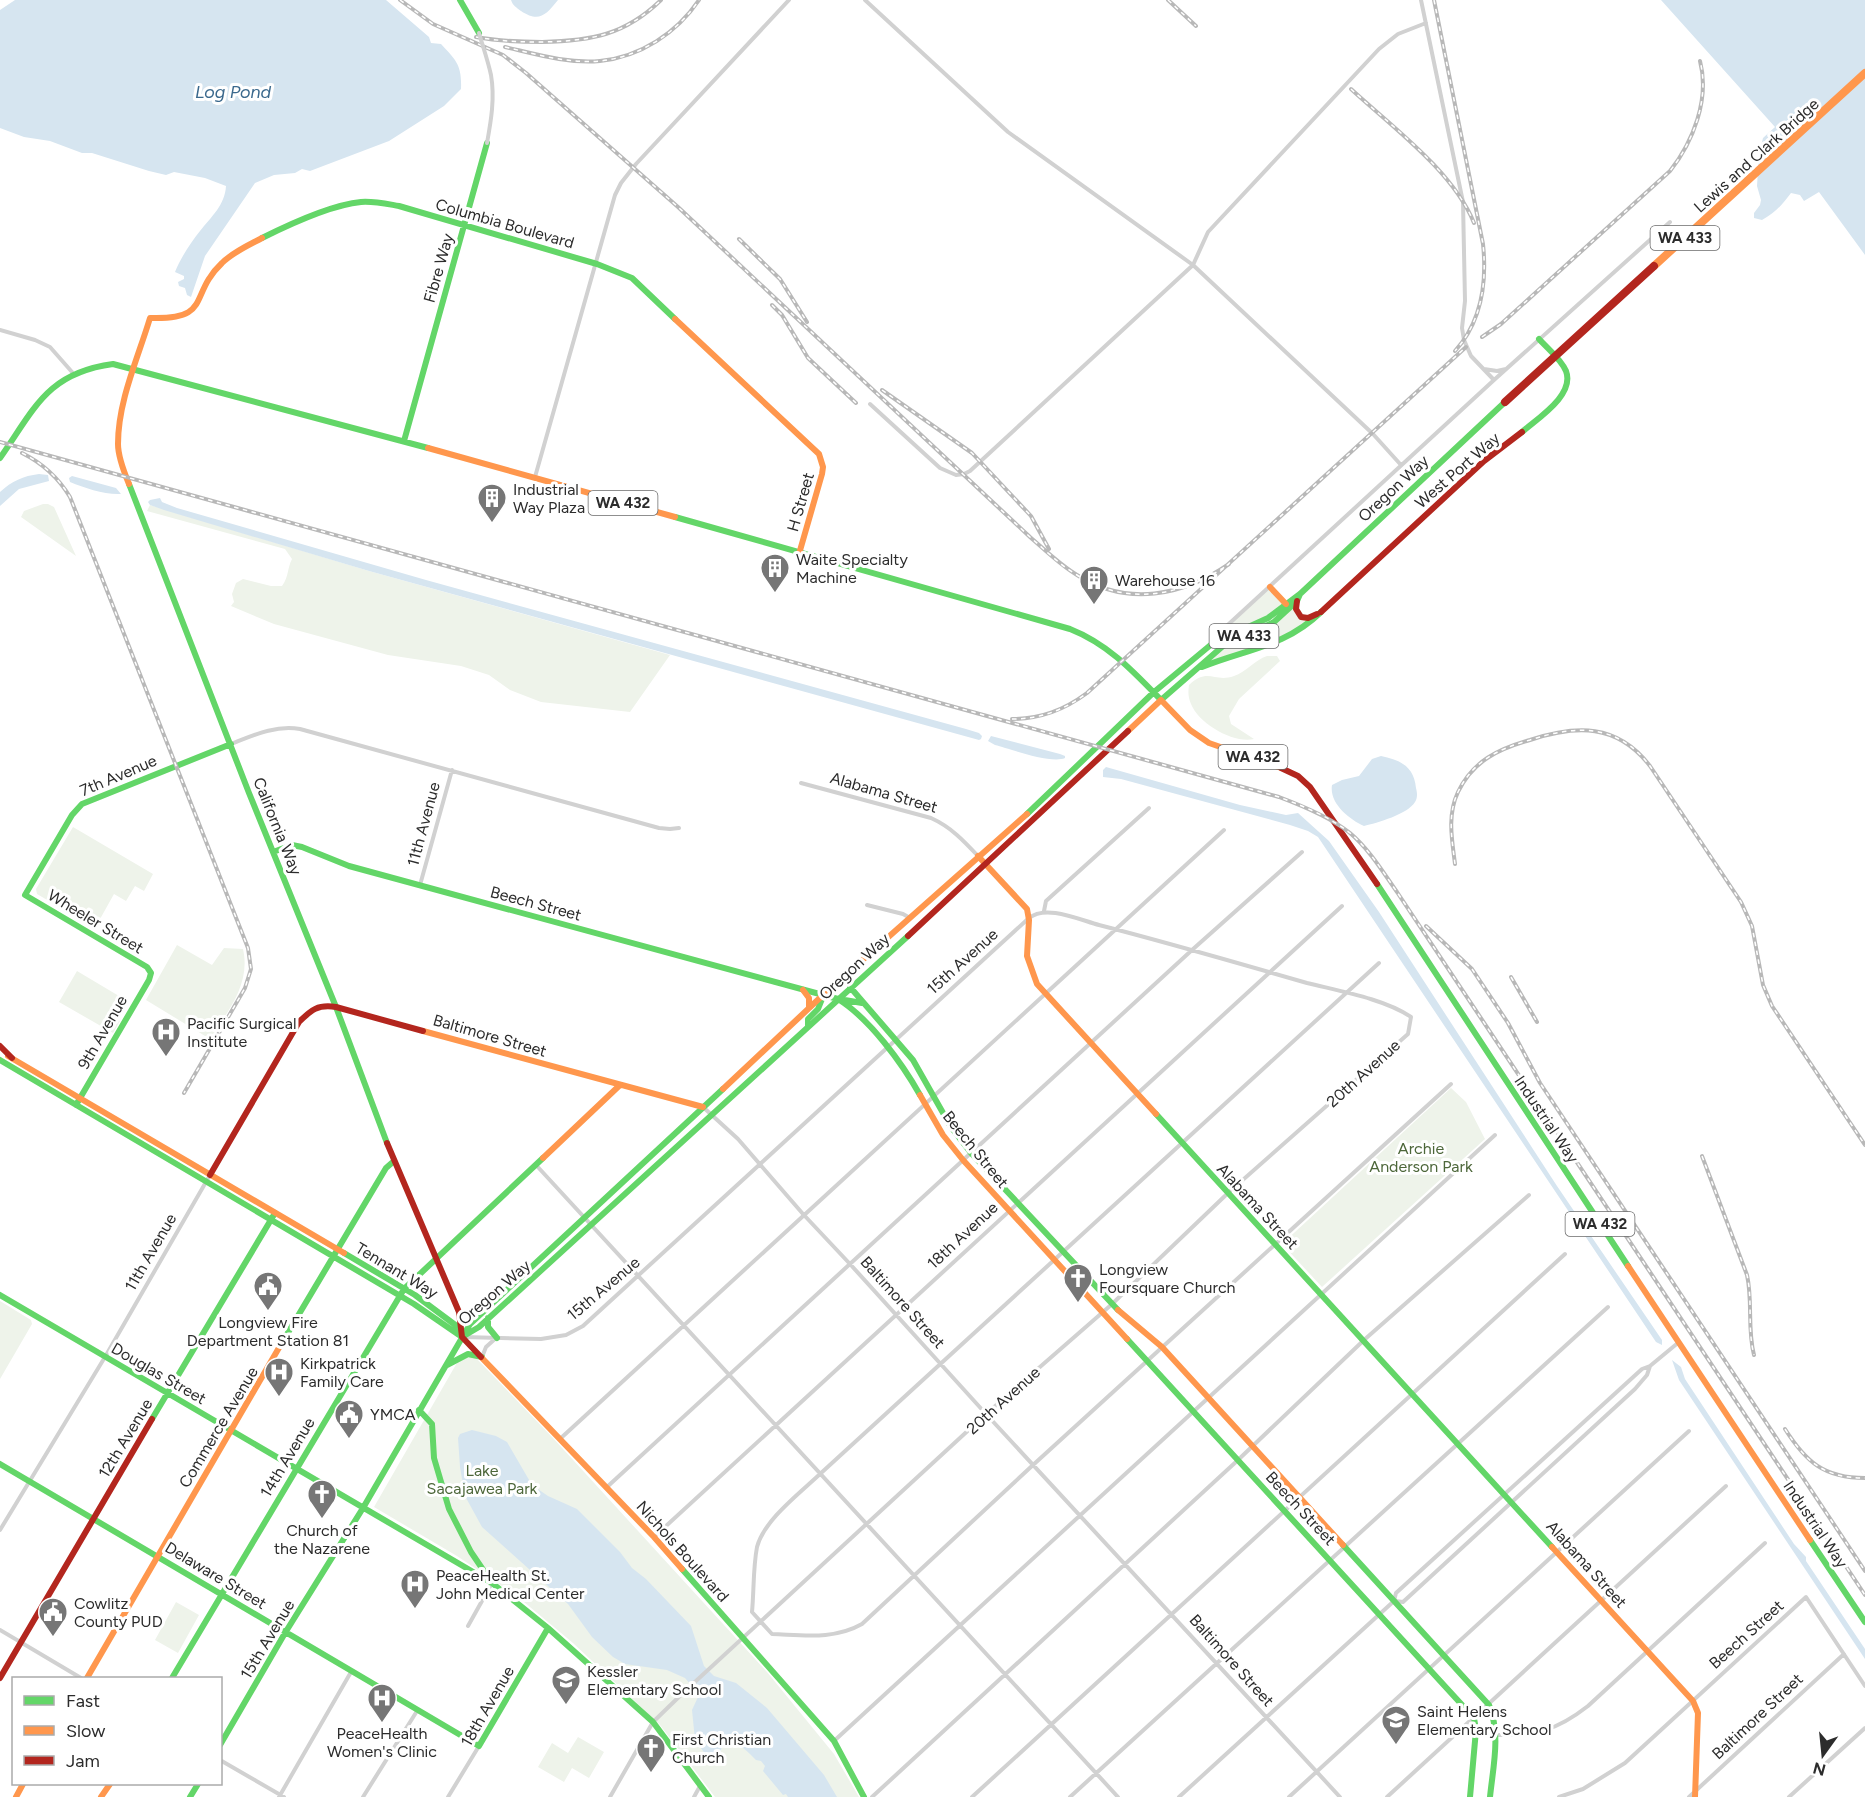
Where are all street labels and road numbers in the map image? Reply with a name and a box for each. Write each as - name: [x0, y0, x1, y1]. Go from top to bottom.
- street label: Lewis and Clark Bridge: [1690, 94, 1823, 217]
- street label: Columbia Boulevard: [433, 195, 576, 252]
- road number: WA 433: [1650, 226, 1720, 250]
- street label: Fibre Way: [420, 231, 458, 305]
- street label: West Port Way: [1411, 428, 1504, 512]
- street label: Oregon Way: [1354, 451, 1433, 526]
- street label: H Street: [783, 470, 818, 534]
- road number: WA 432: [588, 491, 658, 515]
- road number: WA 433: [1210, 624, 1278, 648]
- road number: WA 432: [1218, 745, 1288, 769]
- street label: 7th Avenue: [77, 751, 160, 800]
- street label: Alabama Street: [828, 768, 940, 817]
- street label: California Way: [249, 775, 306, 878]
- street label: 11th Avenue: [403, 780, 444, 868]
- street label: Beech Street: [488, 882, 584, 925]
- street label: Wheeler Street: [44, 885, 147, 957]
- street label: 15th Avenue: [923, 924, 1002, 998]
- street label: Oregon Way: [815, 929, 894, 1004]
- street label: 9th Avenue: [74, 992, 131, 1073]
- street label: Baltimore Street: [431, 1010, 549, 1061]
- street label: 20th Avenue: [1323, 1035, 1404, 1111]
- street label: Industrial Way: [1510, 1072, 1583, 1167]
- street label: Beech Street: [939, 1107, 1012, 1192]
- street label: Alabama Street: [1213, 1159, 1302, 1253]
- street label: 18th Avenue: [923, 1198, 1002, 1273]
- street label: 11th Avenue: [121, 1210, 180, 1294]
- road number: WA 432: [1566, 1212, 1634, 1236]
- street label: Tennant Way: [352, 1238, 442, 1303]
- street label: 15th Avenue: [563, 1252, 644, 1324]
- street label: Baltimore Street: [856, 1252, 949, 1352]
- street label: Oregon Way: [454, 1256, 535, 1329]
- street label: Douglas Street: [108, 1339, 210, 1408]
- street label: 20th Avenue: [963, 1362, 1044, 1438]
- street label: Commerce Avenue: [175, 1363, 262, 1491]
- street label: 12th Avenue: [94, 1395, 157, 1481]
- street label: 14th Avenue: [256, 1414, 319, 1501]
- street label: Beech Street: [1262, 1468, 1339, 1549]
- street label: Industrial Way: [1779, 1477, 1852, 1572]
- street label: Nichols Boulevard: [632, 1497, 733, 1606]
- street label: Alabama Street: [1543, 1517, 1631, 1612]
- street label: Delaware Street: [162, 1538, 270, 1613]
- street label: 15th Avenue: [236, 1596, 299, 1682]
- street label: Beech Street: [1705, 1596, 1787, 1673]
- street label: Baltimore Street: [1185, 1610, 1278, 1710]
- street label: 18th Avenue: [457, 1663, 518, 1750]
- street label: Baltimore Street: [1708, 1670, 1807, 1763]

